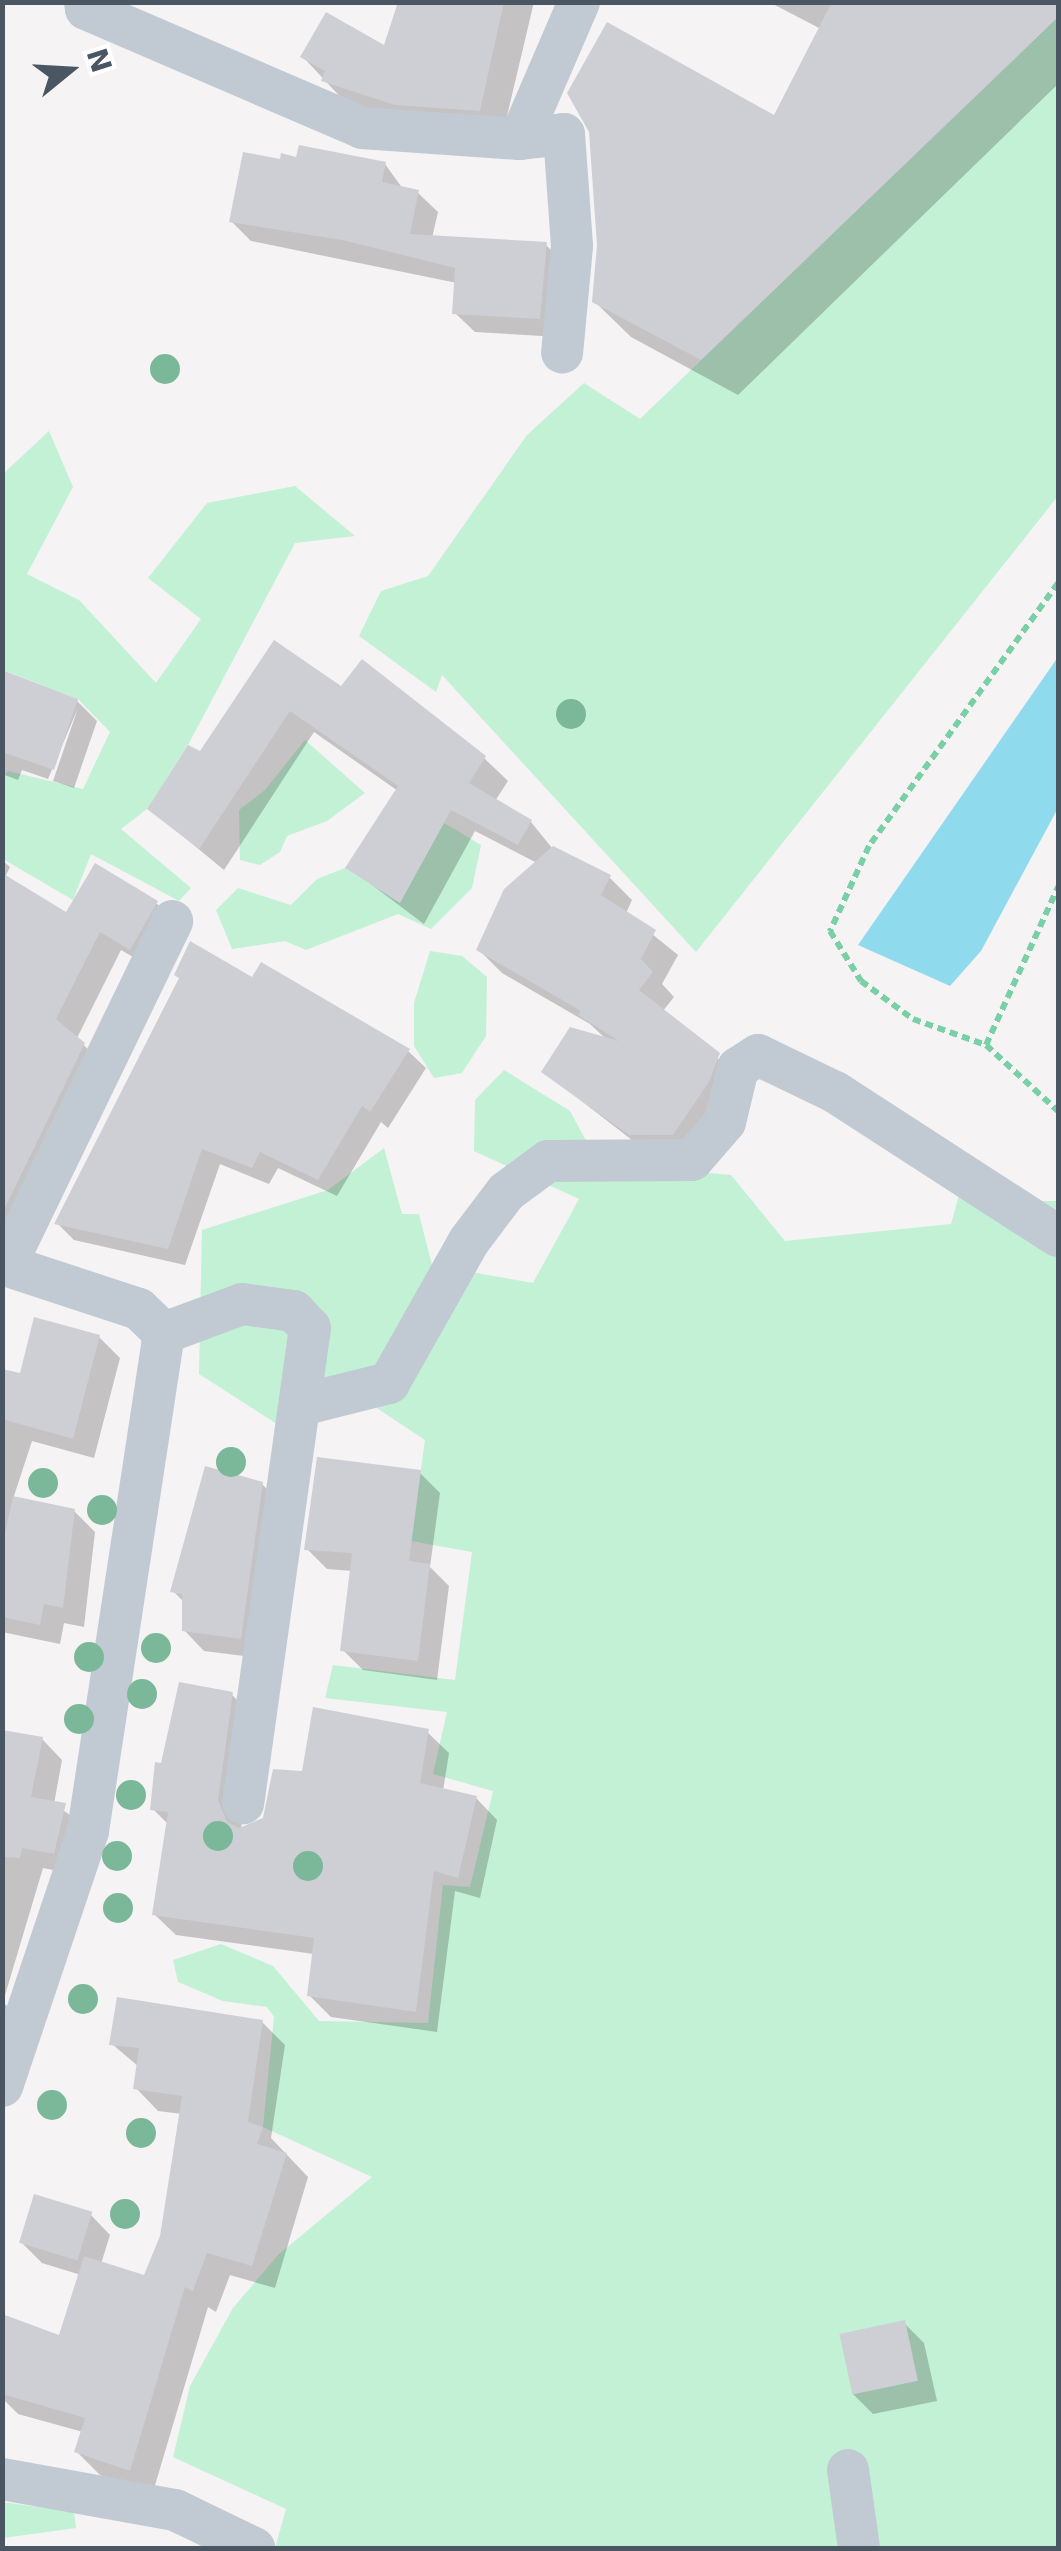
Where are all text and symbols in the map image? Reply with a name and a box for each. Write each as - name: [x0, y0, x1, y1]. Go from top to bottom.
- north arrow: [20, 20, 120, 120]
- text: N: [80, 44, 118, 77]

